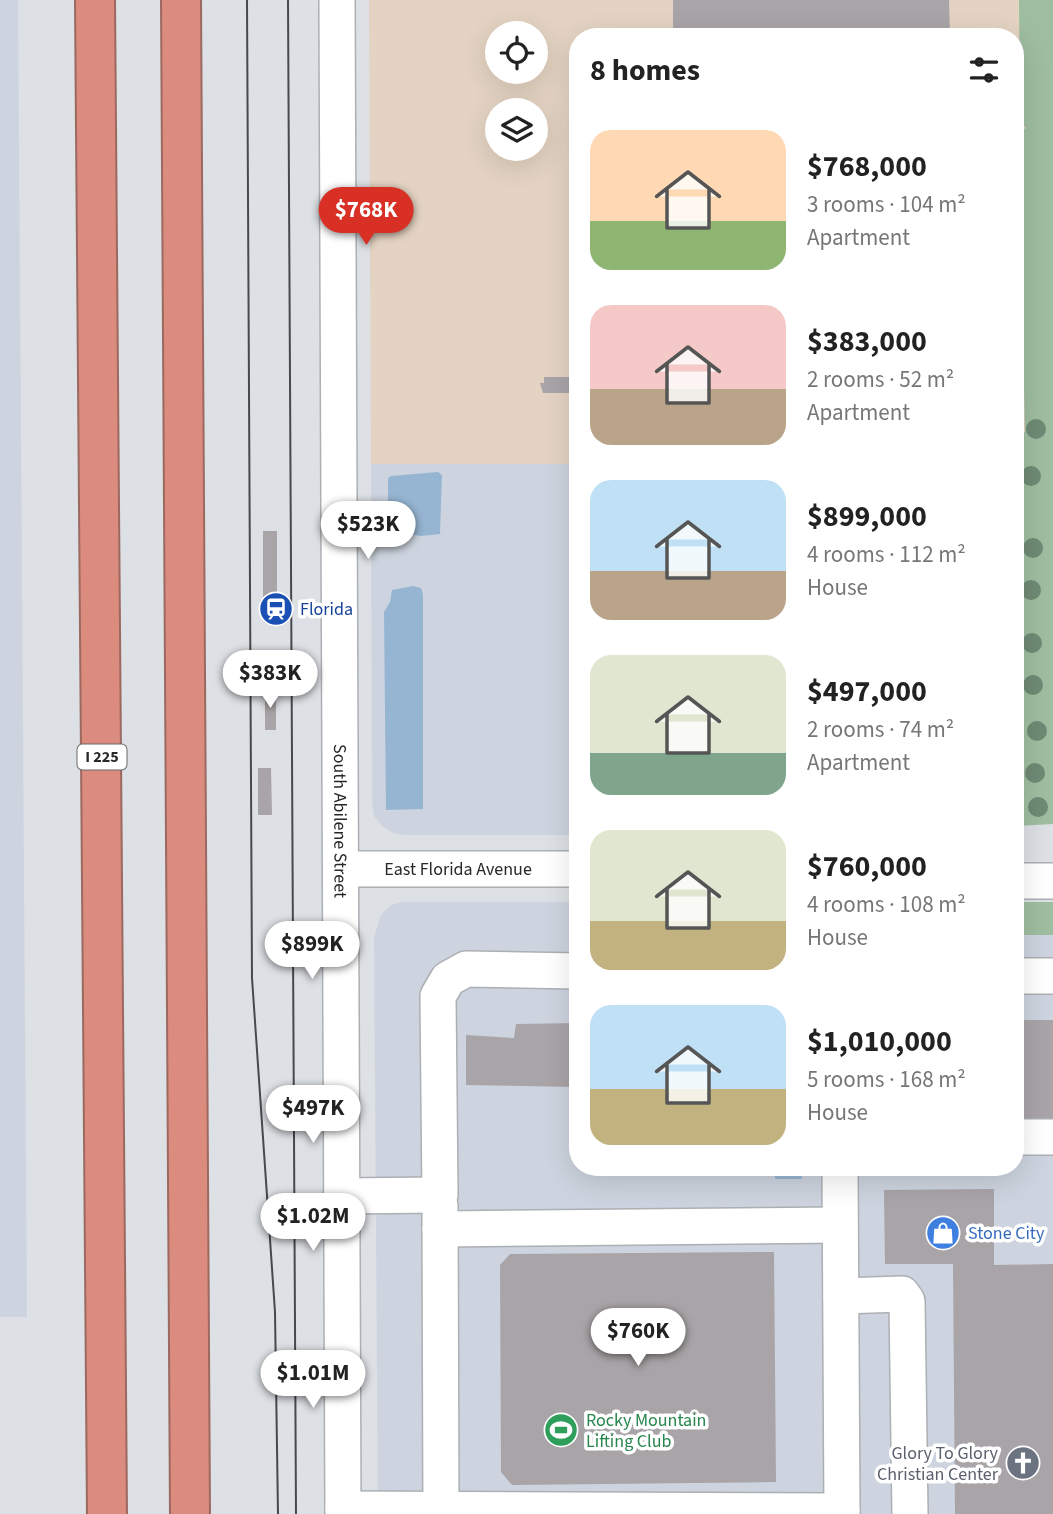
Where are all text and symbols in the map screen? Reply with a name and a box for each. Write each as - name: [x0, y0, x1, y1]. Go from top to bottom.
- map controls: [485, 21, 548, 161]
- button: locate: [485, 21, 548, 84]
- text: 8 homes: [590, 49, 700, 92]
- icon: filters: [965, 51, 1003, 89]
- button: layers: [485, 98, 548, 161]
- text: $768,000: [807, 145, 927, 188]
- icon: home: [646, 158, 730, 242]
- pin: $768K: [317, 188, 415, 247]
- text: 3 rooms · 104 m²: [807, 188, 966, 221]
- text: $768K: [335, 193, 397, 226]
- text: Apartment: [807, 221, 910, 254]
- text: $383,000: [807, 320, 927, 363]
- icon: home: [646, 333, 730, 417]
- text: 2 rooms · 52 m²: [807, 363, 954, 396]
- text: Apartment: [807, 396, 910, 429]
- text: $899,000: [807, 495, 927, 538]
- pin: $523K: [319, 502, 417, 561]
- text: $523K: [337, 507, 399, 540]
- icon: home: [646, 508, 730, 592]
- text: 4 rooms · 112 m²: [807, 538, 966, 571]
- text: House: [807, 571, 868, 604]
- station icon: Florida: [257, 590, 295, 628]
- place label: Florida: [300, 597, 353, 622]
- pin: $383K: [221, 650, 319, 710]
- text: $383K: [239, 656, 301, 689]
- text: $497,000: [807, 670, 927, 713]
- icon: home: [646, 683, 730, 767]
- text: 2 rooms · 74 m²: [807, 713, 954, 746]
- road number: I 225: [78, 744, 126, 770]
- street label: South Abilene Street: [327, 744, 353, 898]
- text: Apartment: [807, 746, 910, 779]
- text: $760,000: [807, 845, 927, 888]
- street label: East Florida Avenue: [384, 857, 532, 882]
- icon: home: [646, 858, 730, 942]
- text: 4 rooms · 108 m²: [807, 888, 966, 921]
- text: House: [807, 921, 868, 954]
- pin: $899K: [263, 922, 361, 981]
- text: $899K: [281, 927, 343, 960]
- text: $1,010,000: [807, 1020, 952, 1063]
- icon: home: [646, 1033, 730, 1117]
- text: 5 rooms · 168 m²: [807, 1063, 966, 1096]
- pin: $497K: [264, 1086, 362, 1145]
- text: $497K: [282, 1091, 344, 1124]
- text: House: [807, 1096, 868, 1129]
- pin: $1.02M: [256, 1194, 370, 1253]
- text: $1.02M: [276, 1199, 350, 1232]
- shop icon: Stone City: [924, 1214, 962, 1252]
- place label: Stone City: [968, 1221, 1045, 1246]
- pin: $760K: [589, 1308, 687, 1368]
- text: $760K: [607, 1314, 669, 1347]
- pin: $1.01M: [256, 1350, 370, 1410]
- text: $1.01M: [276, 1356, 350, 1389]
- place label: Rocky Mountain Lifting Club: [586, 1408, 706, 1454]
- sports icon: Rocky Mountain Lifting Club: [542, 1411, 580, 1449]
- place label: Glory To Glory Christian Center: [877, 1441, 999, 1487]
- church icon: Glory To Glory Christian Center: [1004, 1444, 1042, 1482]

